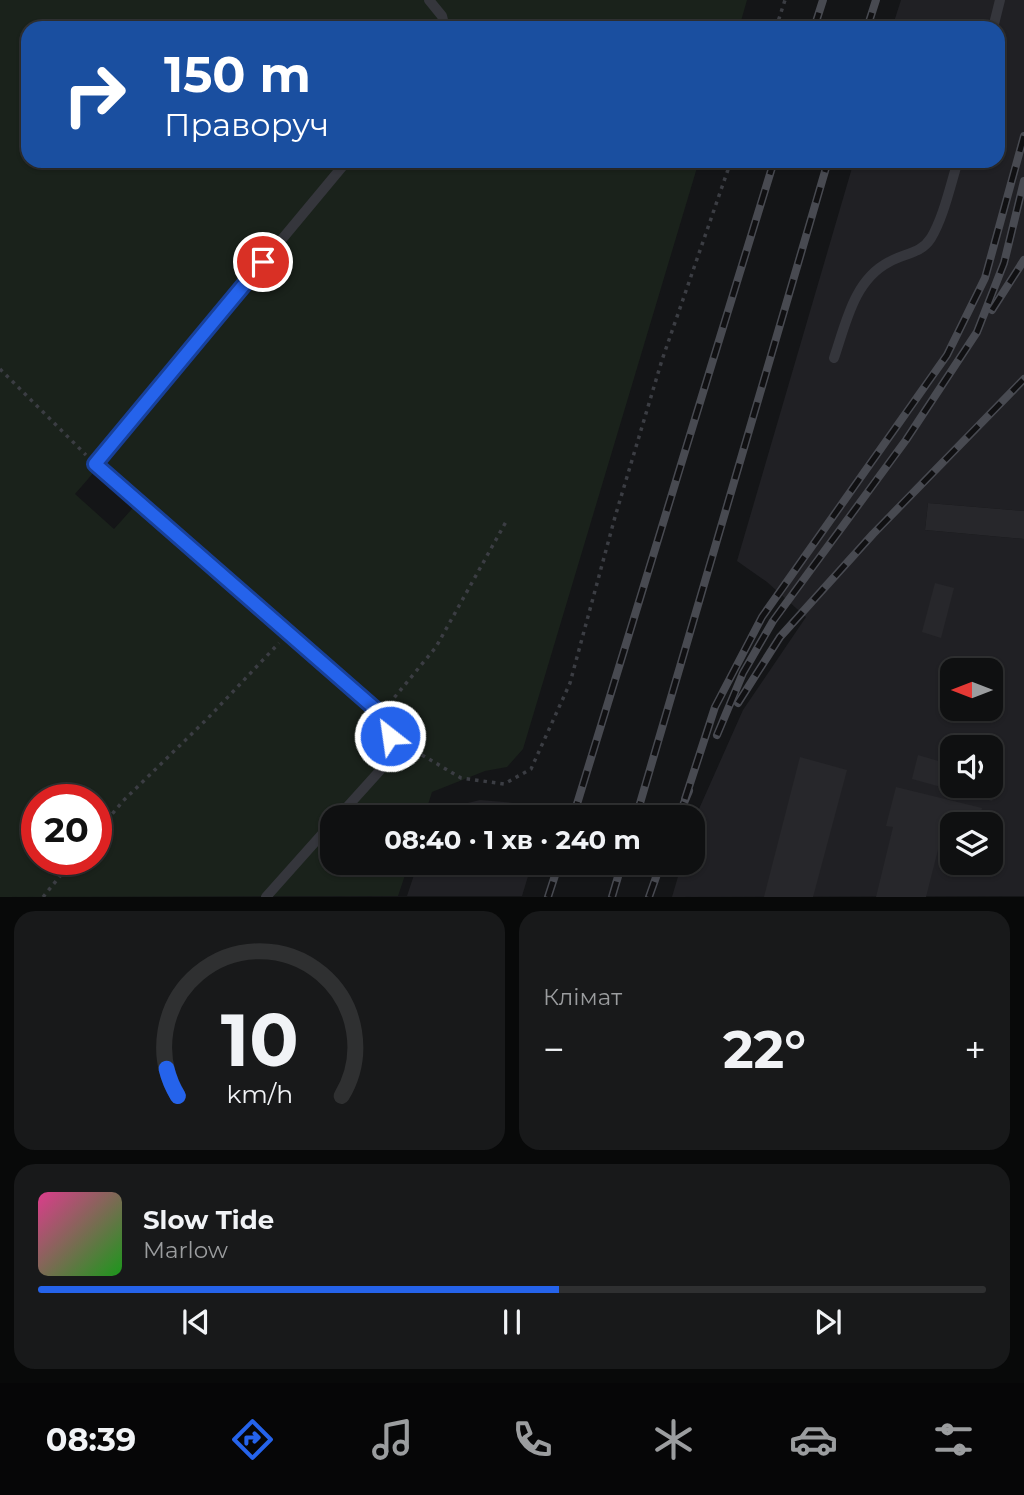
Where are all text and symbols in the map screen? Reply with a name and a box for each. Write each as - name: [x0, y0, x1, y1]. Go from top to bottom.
- text: 150 m: [164, 45, 311, 104]
- icon: right: [49, 49, 140, 140]
- text: Праворуч: [164, 105, 329, 144]
- pin: [233, 232, 293, 292]
- icon: arrive: [244, 243, 282, 281]
- north arrow: [940, 658, 1003, 721]
- map controls: [940, 658, 1003, 875]
- position arrow: [353, 699, 427, 773]
- button: sound: [940, 735, 1003, 798]
- speed limit sign: 20: [21, 784, 112, 875]
- button: layers: [940, 812, 1003, 875]
- text: 08:40 · 1 хв · 240 m: [384, 824, 641, 856]
- text: Клімат: [543, 983, 622, 1011]
- text: 10: [221, 997, 298, 1085]
- text: 22°: [723, 1018, 806, 1081]
- text: −: [543, 1026, 565, 1073]
- text: +: [964, 1026, 986, 1073]
- text: km/h: [226, 1079, 293, 1109]
- text: Slow Tide: [143, 1204, 274, 1236]
- text: Marlow: [143, 1236, 228, 1264]
- icon: previous: [177, 1303, 215, 1341]
- icon: pause: [493, 1303, 531, 1341]
- icon: next: [809, 1303, 847, 1341]
- icon: directions: [228, 1415, 277, 1464]
- icon: music: [368, 1415, 417, 1464]
- icon: phone: [508, 1415, 557, 1464]
- icon: climate: [649, 1415, 698, 1464]
- icon: car: [789, 1415, 838, 1464]
- icon: filters: [929, 1415, 978, 1464]
- text: 08:39: [46, 1420, 136, 1459]

